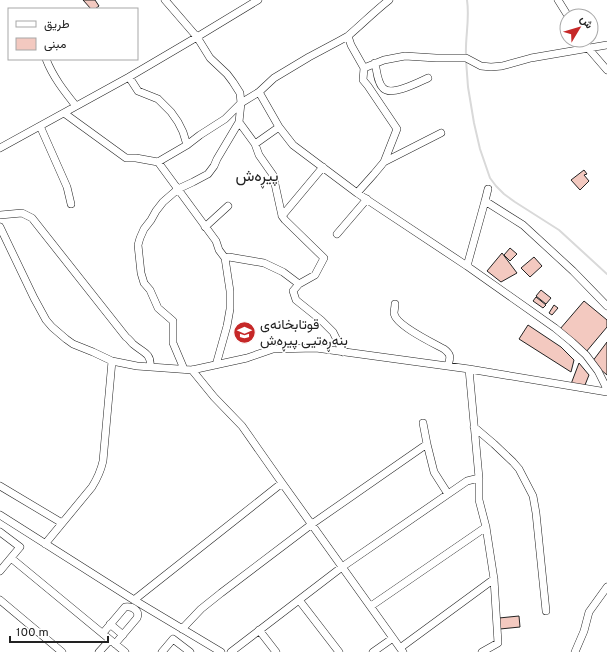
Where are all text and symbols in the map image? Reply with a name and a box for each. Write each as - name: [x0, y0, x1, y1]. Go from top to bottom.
- legend: [8, 8, 138, 60]
- north arrow: [559, 8, 599, 48]
- text: ش: [577, 13, 596, 32]
- text: طريق: [44, 17, 70, 33]
- text: مبنى: [44, 37, 66, 53]
- district label: پیڕەش: [235, 167, 279, 189]
- place label: قوتابخانەی بنەڕەتیی پیڕەش: [260, 317, 348, 352]
- school or university icon: قوتابخانەی بنەڕەتیی پیڕەش: [231, 320, 257, 346]
- scale bar: [10, 618, 108, 644]
- text: 100 m: [16, 625, 49, 641]

